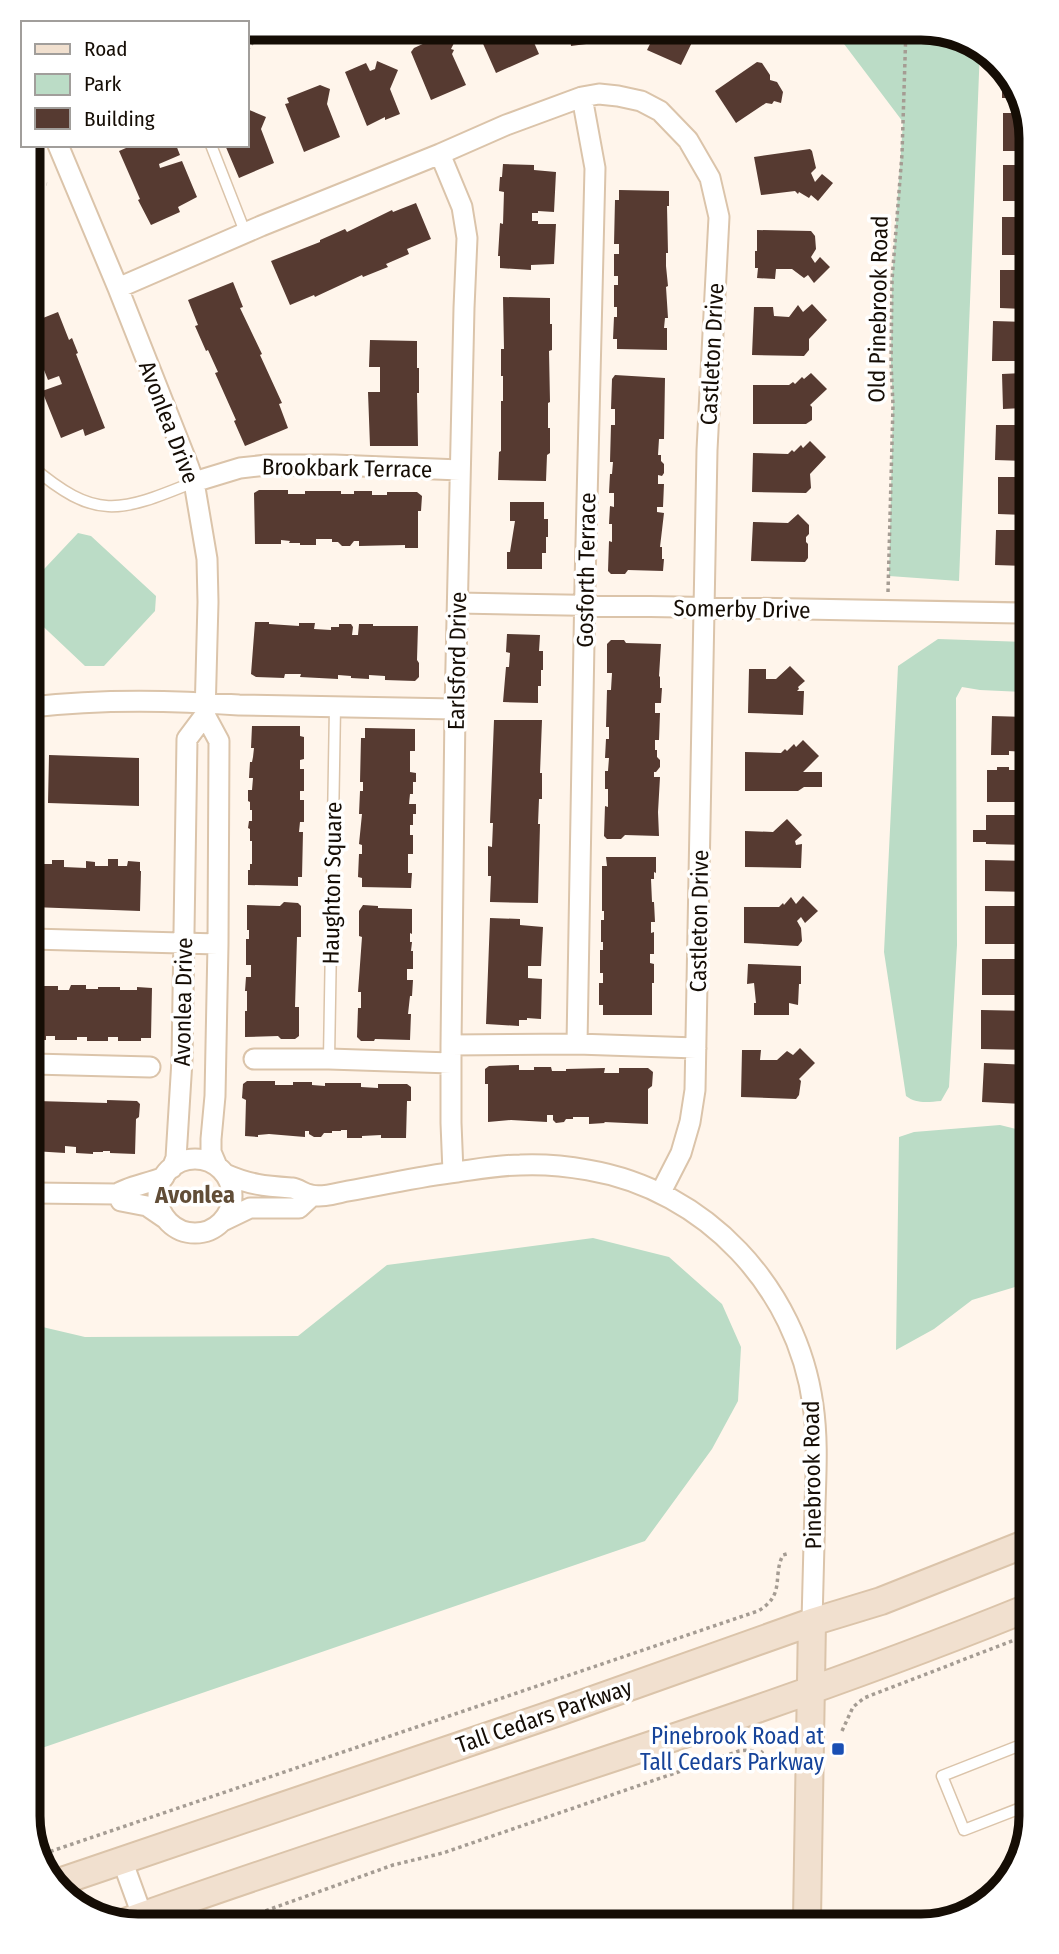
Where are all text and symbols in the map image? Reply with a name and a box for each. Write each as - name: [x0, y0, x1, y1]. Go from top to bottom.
- legend: [21, 21, 248, 147]
- text: Road: [84, 36, 128, 62]
- text: Park: [84, 71, 122, 97]
- text: Building: [84, 106, 155, 132]
- street label: Old Pinebrook Road: [862, 215, 894, 403]
- street label: Castleton Drive: [694, 282, 730, 426]
- street label: Avonlea Drive: [133, 357, 205, 487]
- street label: Brookbark Terrace: [262, 453, 432, 483]
- street label: Gosforth Terrace: [571, 492, 601, 648]
- street label: Earlsford Drive: [442, 592, 472, 730]
- street label: Somerby Drive: [673, 594, 811, 624]
- street label: Haughton Square: [317, 801, 347, 965]
- street label: Castleton Drive: [684, 850, 714, 992]
- street label: Avonlea Drive: [168, 937, 198, 1067]
- district label: Avonlea: [154, 1181, 235, 1209]
- street label: Pinebrook Road: [797, 1400, 827, 1550]
- street label: Tall Cedars Parkway: [452, 1673, 636, 1759]
- place label: Pinebrook Road at Tall Cedars Parkway: [640, 1722, 825, 1776]
- marker: Pinebrook Road at Tall Cedars Parkway: [830, 1741, 846, 1757]

